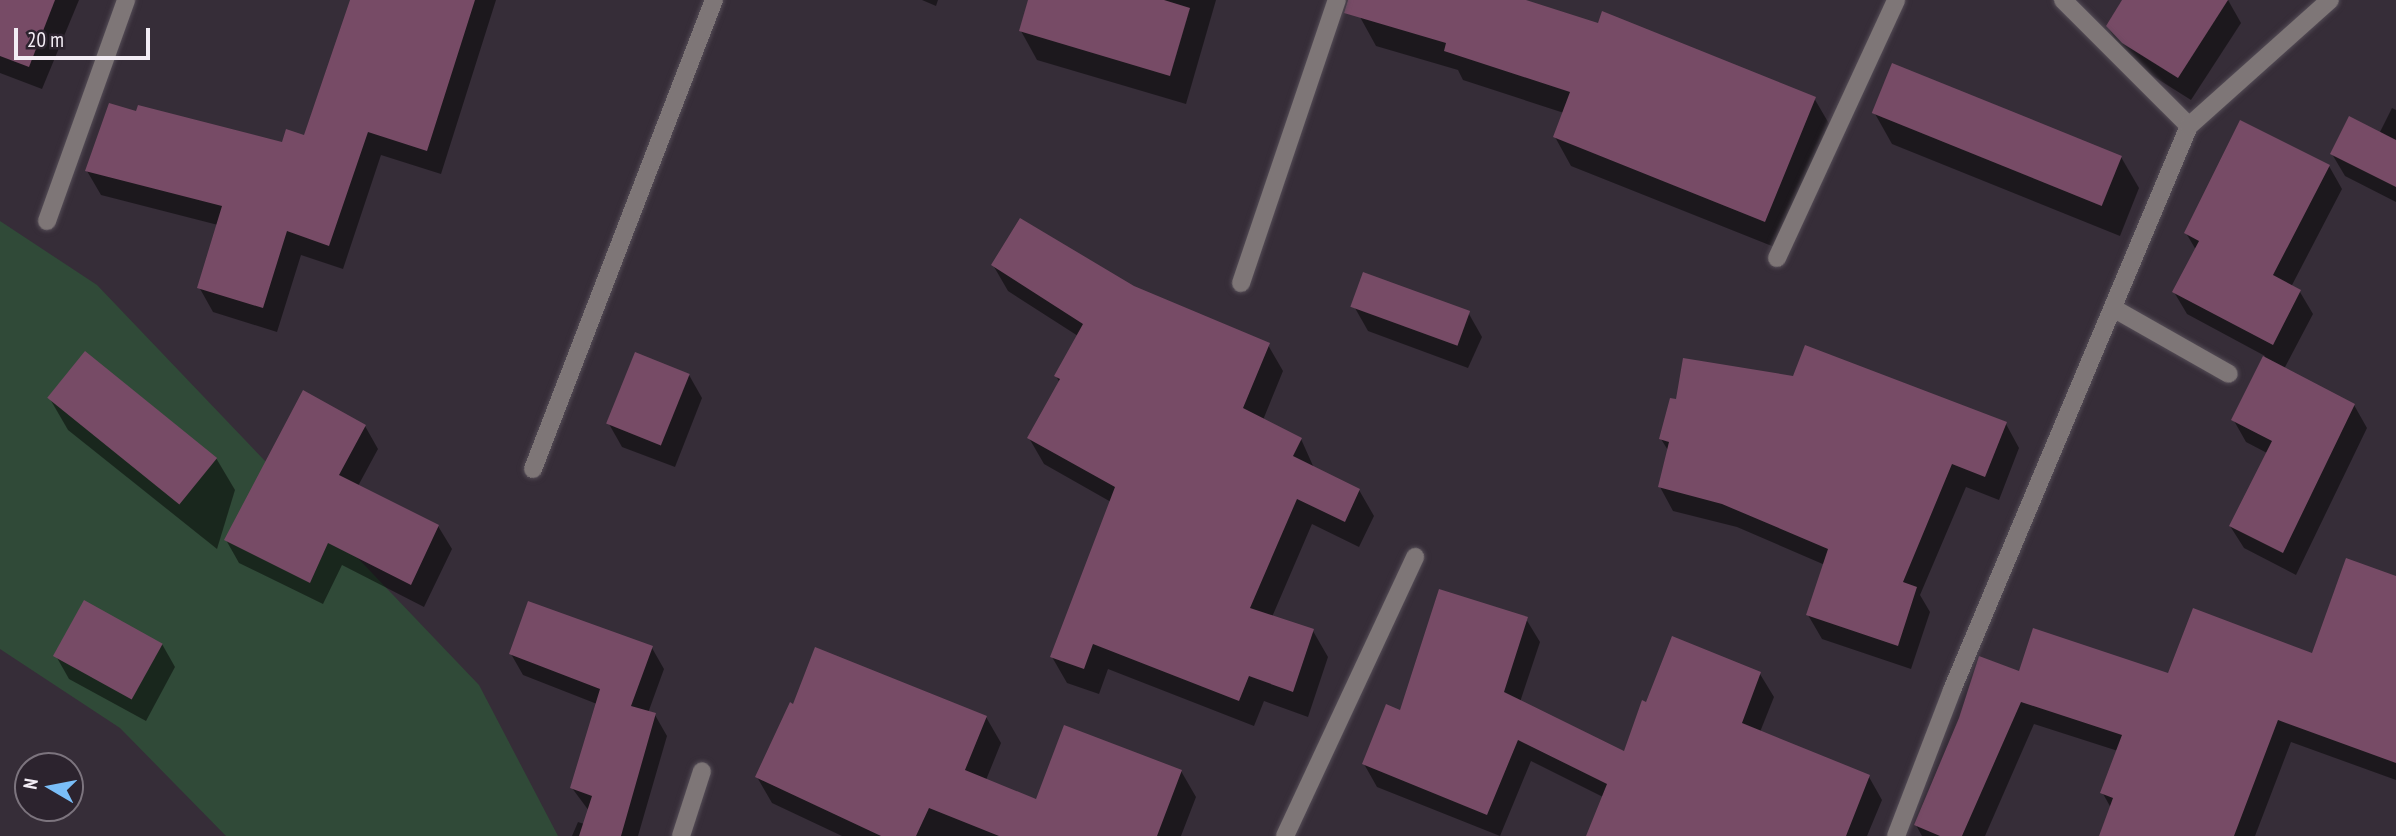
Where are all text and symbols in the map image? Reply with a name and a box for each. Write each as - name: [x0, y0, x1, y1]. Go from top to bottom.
- scale bar: [18, 14, 154, 58]
- text: 20 m: [27, 26, 64, 53]
- north arrow: [14, 752, 84, 822]
- text: N: [18, 777, 43, 791]

